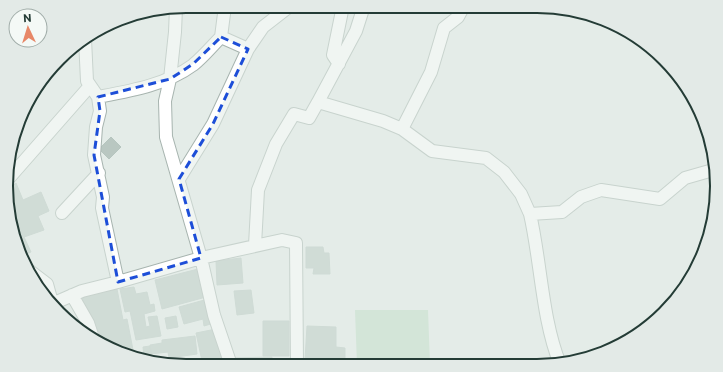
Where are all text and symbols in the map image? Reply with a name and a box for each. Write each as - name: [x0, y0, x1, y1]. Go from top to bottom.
- north arrow: [8, 8, 48, 48]
- text: N: [23, 11, 32, 24]

